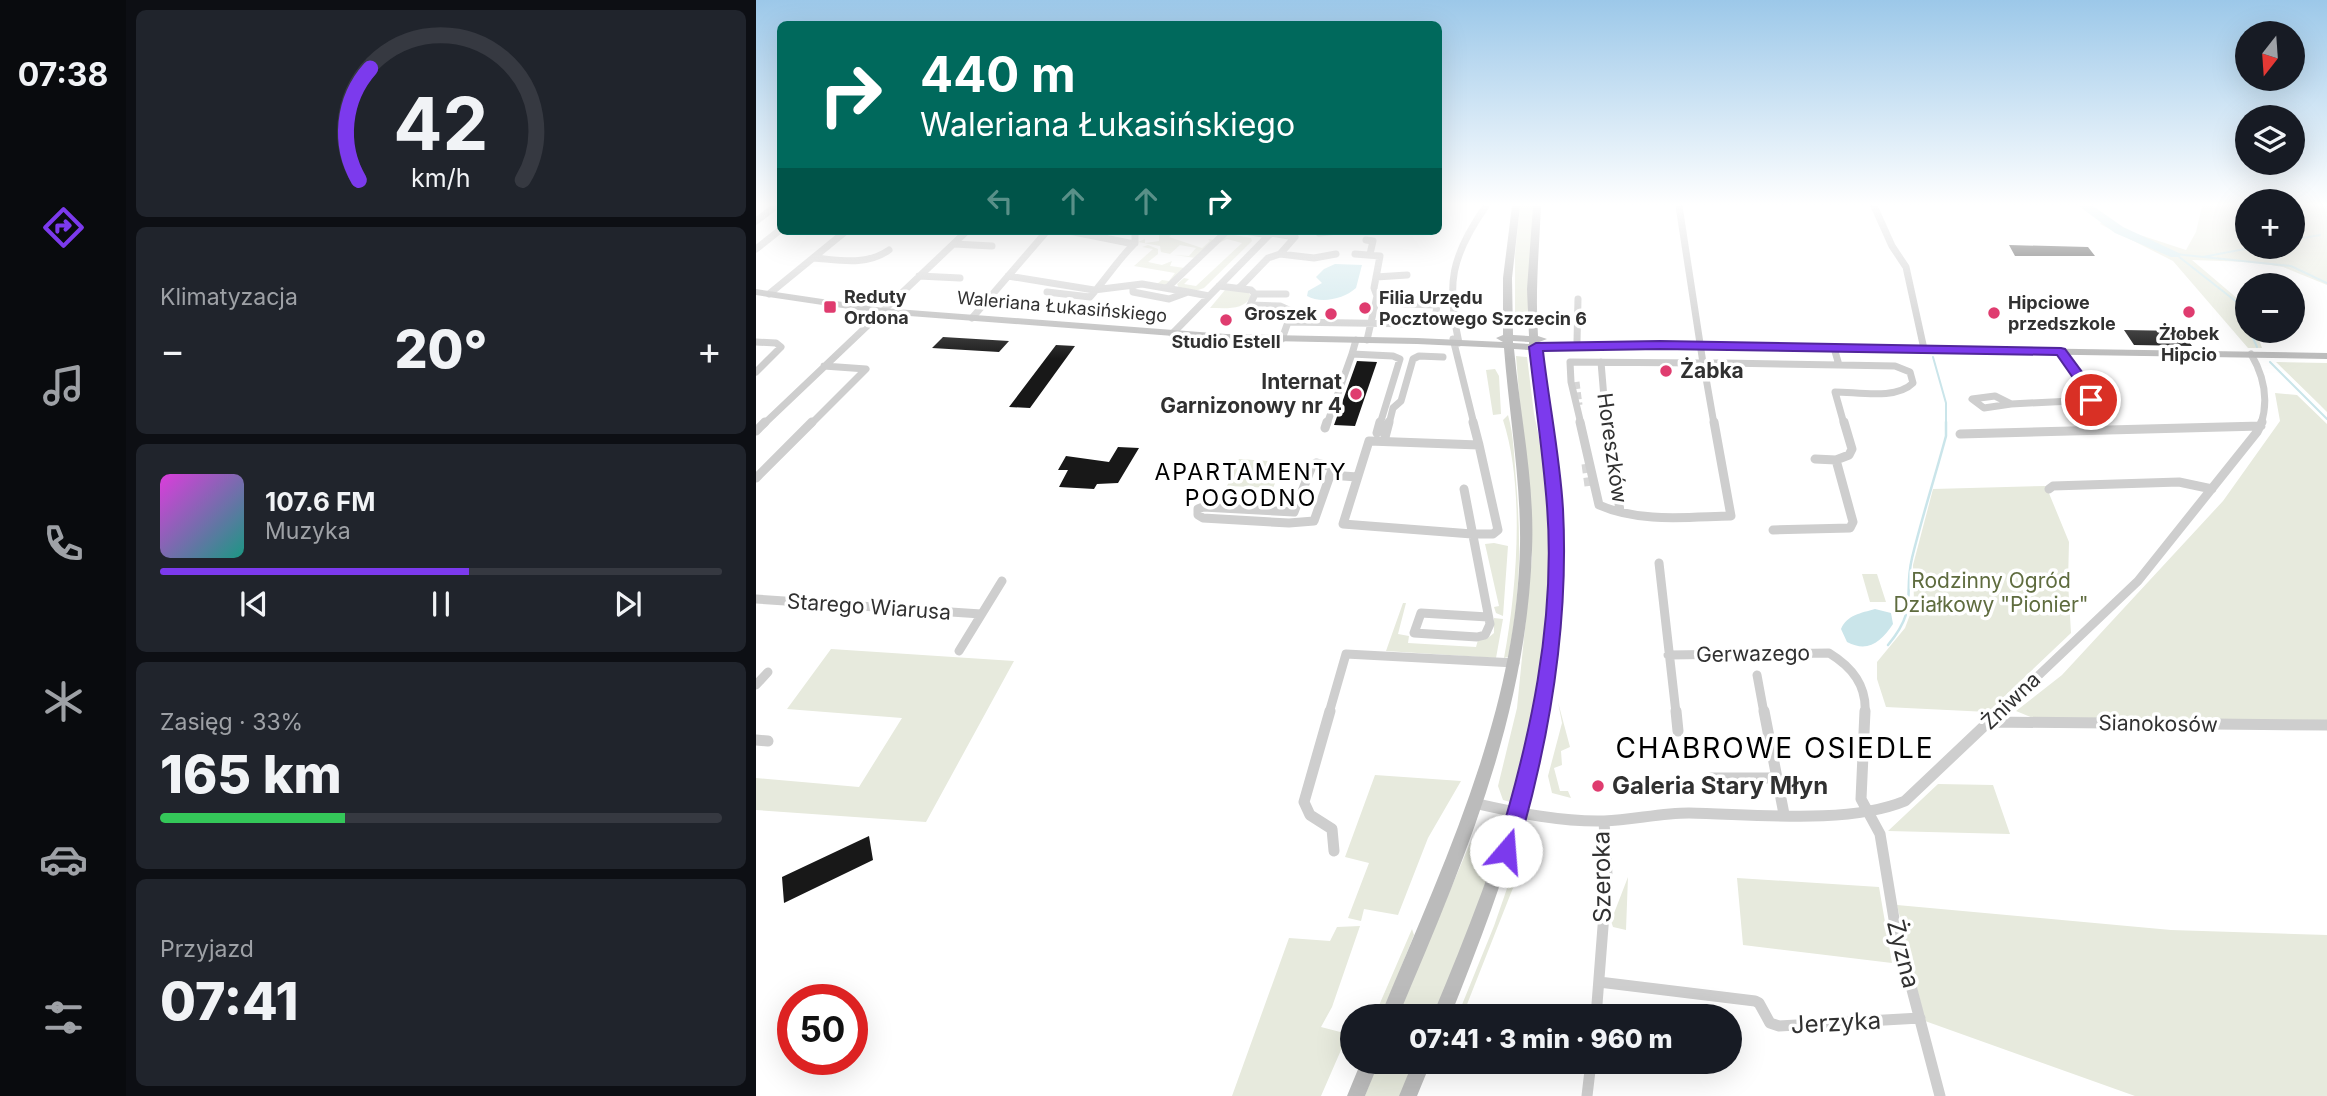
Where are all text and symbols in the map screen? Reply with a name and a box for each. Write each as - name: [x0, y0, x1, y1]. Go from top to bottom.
- north arrow: [2235, 21, 2305, 91]
- map controls: [2235, 21, 2305, 343]
- text: 440 m: [920, 45, 1076, 104]
- icon: right: [805, 49, 896, 140]
- text: 07:38: [18, 55, 108, 94]
- text: 42: [393, 79, 489, 168]
- text: Waleriana Łukasińskiego: [920, 105, 1295, 144]
- button: layers: [2235, 105, 2305, 175]
- text: km/h: [411, 162, 471, 192]
- icon: left: [981, 182, 1019, 220]
- icon: ahead: [1054, 182, 1092, 220]
- icon: ahead: [1127, 182, 1165, 220]
- icon: right: [1200, 182, 1238, 220]
- button: +: [2235, 189, 2305, 259]
- icon: directions: [39, 203, 88, 252]
- button: −: [2235, 273, 2305, 343]
- text: Klimatyzacja: [160, 283, 298, 311]
- place label: Reduty Ordona: [844, 286, 909, 328]
- street label: Waleriana Łukasińskiego: [956, 287, 1168, 326]
- place label: Filia Urzędu Pocztowego Szczecin 6: [1379, 287, 1587, 329]
- place label: Hipciowe przedszkole: [2008, 292, 2116, 334]
- marker: Reduty Ordona: [822, 299, 838, 315]
- marker: Filia Urzędu Pocztowego Szczecin 6: [1357, 300, 1373, 316]
- place label: Groszek: [1244, 303, 1318, 324]
- marker: Żłobek Hipcio: [2181, 304, 2197, 320]
- marker: Hipciowe przedszkole: [1986, 305, 2002, 321]
- marker: Groszek: [1323, 306, 1339, 322]
- marker: Studio Estell: [1218, 312, 1234, 328]
- text: 20°: [394, 318, 488, 381]
- place label: Żłobek Hipcio: [2159, 323, 2220, 365]
- text: −: [160, 327, 185, 373]
- text: +: [697, 327, 722, 373]
- place label: Studio Estell: [1171, 331, 1281, 352]
- place label: Żabka: [1680, 357, 1744, 383]
- icon: music: [39, 361, 88, 410]
- marker: Żabka: [1658, 363, 1674, 379]
- place label: Internat Garnizonowy nr 4: [1160, 369, 1342, 418]
- pin: [2061, 370, 2121, 430]
- icon: arrive: [2072, 381, 2110, 419]
- marker: Internat Garnizonowy nr 4: [1348, 386, 1364, 402]
- street label: Horeszków: [1592, 391, 1633, 505]
- district label: APARTAMENTY POGODNO: [1154, 458, 1348, 512]
- text: 107.6 FM: [265, 486, 376, 517]
- text: Muzyka: [265, 517, 351, 545]
- icon: phone: [39, 519, 88, 568]
- park label: Rodzinny Ogród Działkowy "Pionier": [1893, 568, 2089, 617]
- icon: previous: [235, 585, 273, 623]
- icon: pause: [422, 585, 460, 623]
- icon: next: [609, 585, 647, 623]
- street label: Starego Wiarusa: [786, 588, 952, 625]
- street label: Gerwazego: [1696, 640, 1810, 667]
- street label: Żniwna: [1975, 666, 2045, 735]
- icon: climate: [39, 677, 88, 726]
- text: Zasięg · 33%: [160, 708, 303, 736]
- street label: Sianokosów: [2098, 710, 2218, 737]
- district label: CHABROWE OSIEDLE: [1615, 731, 1935, 765]
- text: 165 km: [160, 743, 342, 806]
- place label: Galeria Stary Młyn: [1612, 771, 1828, 800]
- marker: Galeria Stary Młyn: [1590, 778, 1606, 794]
- position arrow: [1469, 814, 1543, 888]
- street label: Szeroka: [1586, 831, 1617, 923]
- icon: car: [39, 835, 88, 884]
- street label: Żyzna: [1881, 917, 1926, 991]
- text: Przyjazd: [160, 935, 254, 963]
- text: 07:41: [160, 970, 299, 1033]
- speed limit sign: 50: [777, 984, 868, 1075]
- icon: filters: [39, 993, 88, 1042]
- street label: Jerzyka: [1790, 1006, 1882, 1039]
- text: 07:41 · 3 min · 960 m: [1409, 1023, 1673, 1054]

